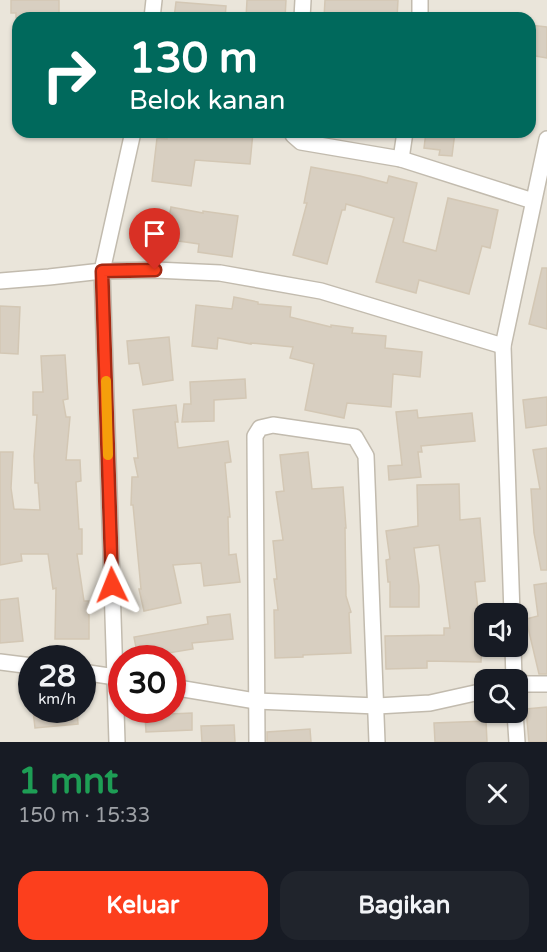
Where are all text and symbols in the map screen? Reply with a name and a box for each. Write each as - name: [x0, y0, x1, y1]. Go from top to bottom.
- text: 130 m: [129, 33, 258, 84]
- icon: right: [30, 36, 108, 114]
- text: Belok kanan: [129, 84, 285, 117]
- pin: [129, 208, 180, 270]
- icon: arrive: [138, 217, 171, 250]
- position arrow: [80, 553, 144, 617]
- map controls: [474, 603, 528, 723]
- button: sound: [474, 603, 528, 657]
- speed limit sign: 30: [108, 645, 186, 723]
- text: 28: [38, 658, 76, 695]
- button: search: [474, 669, 528, 723]
- text: km/h: [38, 690, 76, 708]
- text: 1 mnt: [18, 760, 118, 803]
- button: close: [466, 762, 529, 825]
- text: 150 m · 15:33: [18, 804, 150, 828]
- button: Keluar: [18, 871, 268, 940]
- button: Bagikan: [280, 871, 529, 940]

